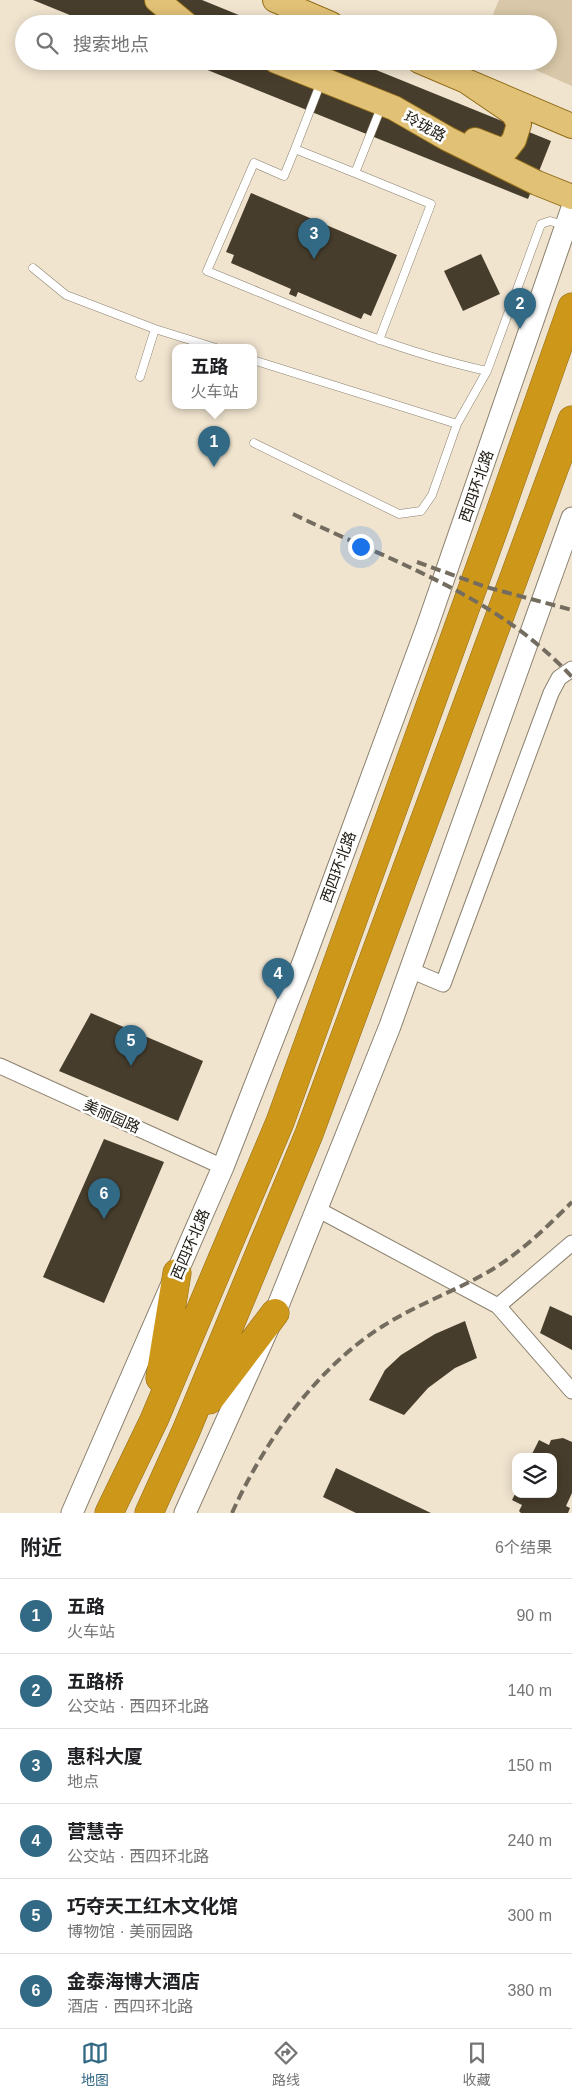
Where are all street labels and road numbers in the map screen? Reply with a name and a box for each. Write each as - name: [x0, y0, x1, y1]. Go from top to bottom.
- street label: 玲珑路: [401, 108, 449, 144]
- street label: 西四环北路: [456, 448, 496, 524]
- street label: 西四环北路: [317, 829, 359, 905]
- street label: 美丽园路: [81, 1096, 143, 1136]
- street label: 西四环北路: [168, 1206, 212, 1282]

